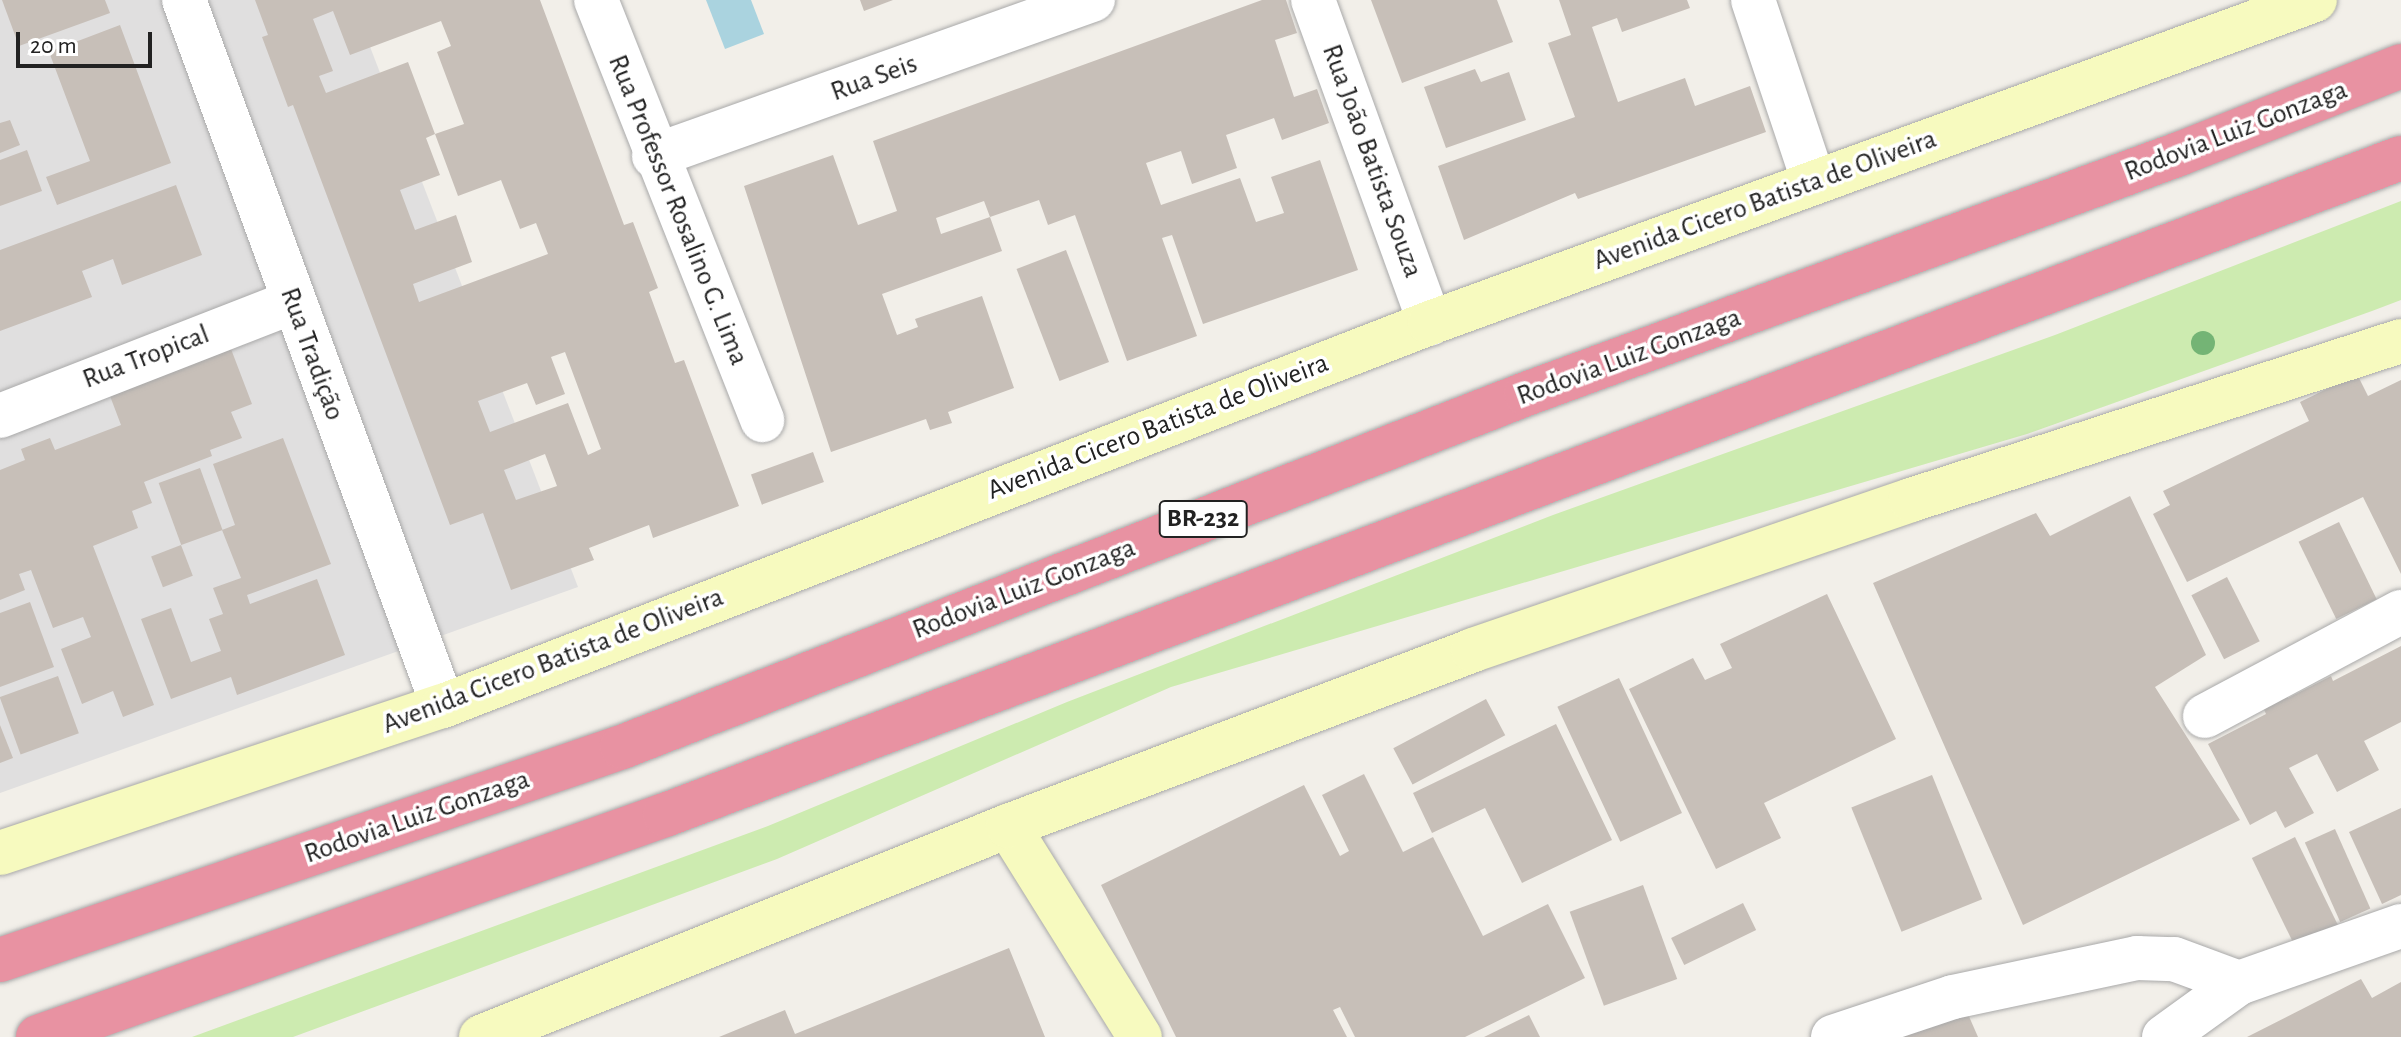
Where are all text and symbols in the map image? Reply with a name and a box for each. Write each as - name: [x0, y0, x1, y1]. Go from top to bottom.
- scale bar: [20, 16, 156, 66]
- text: 20 m: [30, 34, 77, 58]
- street label: Rua João Batista Souza: [1314, 40, 1430, 282]
- street label: Rua Seis: [826, 47, 922, 109]
- street label: Rua Professor Rosalino G. Lima: [600, 50, 756, 370]
- street label: Rodovia Luiz Gonzaga: [2120, 73, 2352, 189]
- street label: Avenida Cicero Batista de Oliveira: [1589, 122, 1941, 278]
- street label: Rua Tradição: [272, 283, 352, 425]
- street label: Rodovia Luiz Gonzaga: [1512, 301, 1746, 413]
- street label: Rua Tropical: [78, 318, 214, 396]
- street label: Avenida Cicero Batista de Oliveira: [983, 346, 1333, 508]
- road number: BR-232: [1157, 497, 1249, 541]
- street label: Rodovia Luiz Gonzaga: [908, 531, 1140, 647]
- street label: Avenida Cicero Batista de Oliveira: [378, 580, 728, 742]
- street label: Rodovia Luiz Gonzaga: [300, 763, 534, 871]

